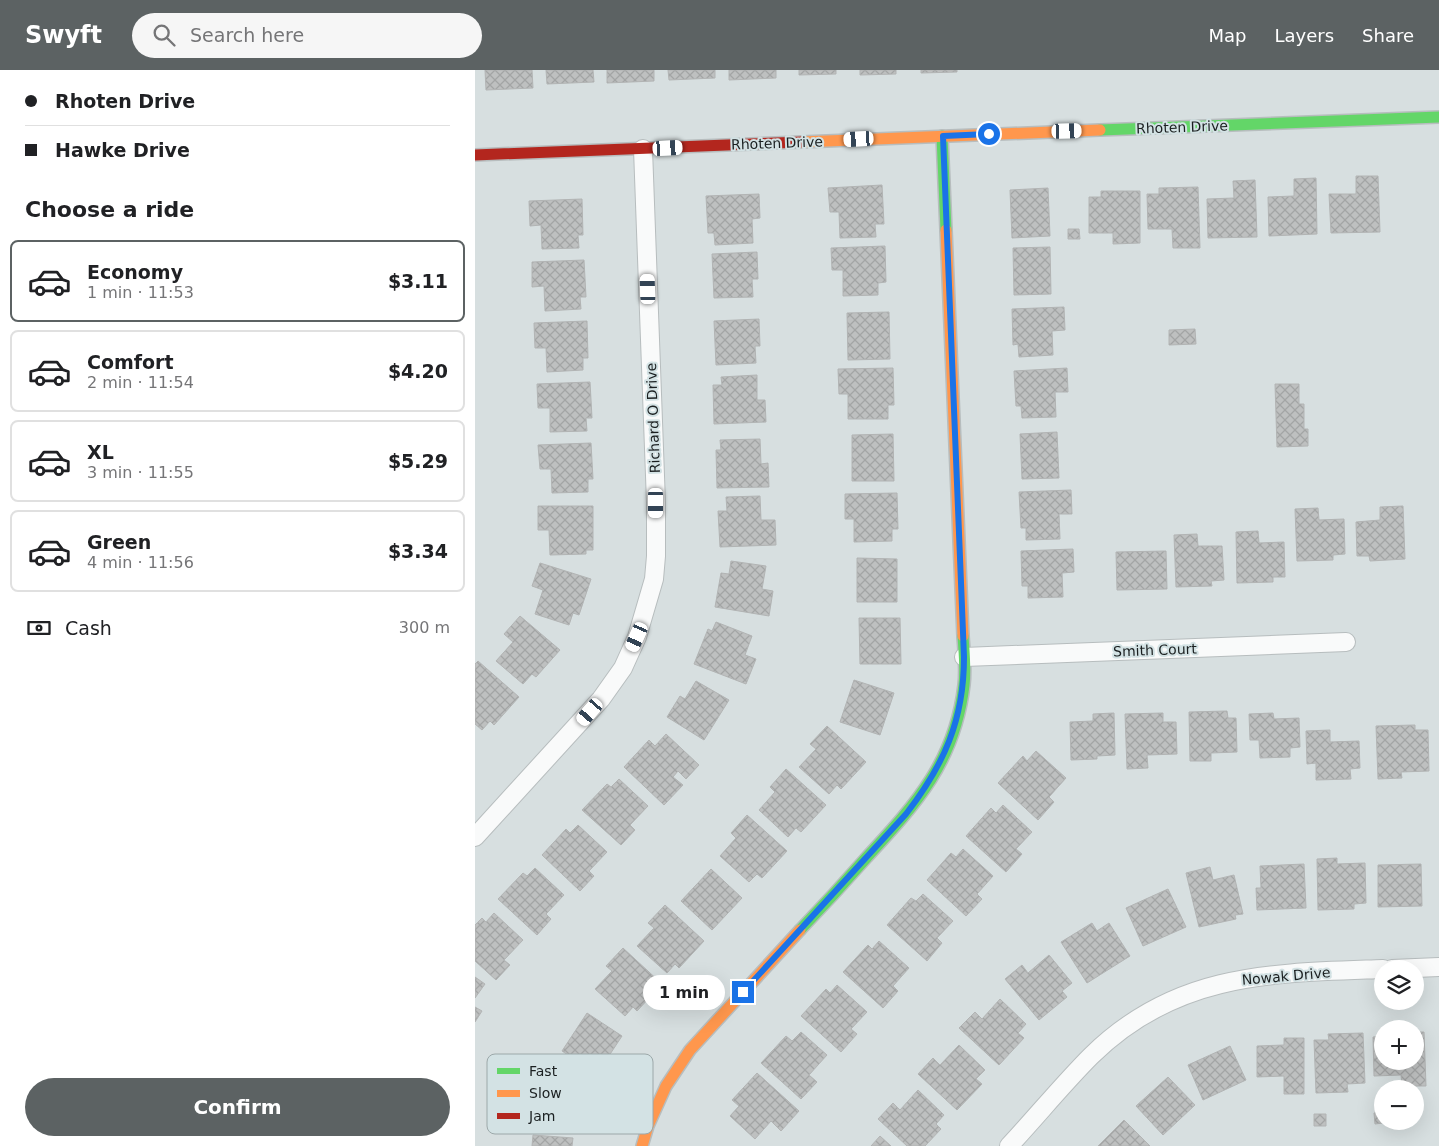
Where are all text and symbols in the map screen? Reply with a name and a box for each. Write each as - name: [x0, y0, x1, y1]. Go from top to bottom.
- search box: [132, 13, 482, 58]
- text: Swyft: [25, 21, 102, 49]
- icon: search: [150, 21, 178, 49]
- text: Search here: [190, 24, 304, 46]
- text: Map: [1208, 25, 1246, 46]
- text: Layers: [1274, 25, 1334, 46]
- text: Share: [1362, 25, 1414, 46]
- text: Rhoten Drive: [55, 90, 195, 112]
- street label: Rhoten Drive: [1136, 117, 1228, 137]
- route start: [978, 123, 1000, 145]
- car: [1051, 123, 1082, 139]
- car: [843, 131, 874, 147]
- street label: Rhoten Drive: [731, 133, 823, 153]
- text: Hawke Drive: [55, 139, 190, 161]
- car: [652, 140, 683, 156]
- text: Choose a ride: [25, 197, 194, 222]
- icon: car: [27, 259, 72, 304]
- text: Economy: [87, 261, 183, 283]
- text: $3.11: [388, 270, 448, 292]
- car: [639, 274, 656, 304]
- text: 1 min · 11:53: [87, 283, 194, 302]
- icon: car: [27, 349, 72, 394]
- text: Comfort: [87, 351, 174, 373]
- text: $4.20: [388, 360, 448, 382]
- street label: Richard O Drive: [643, 363, 663, 473]
- text: 2 min · 11:54: [87, 373, 194, 392]
- icon: car: [27, 439, 72, 484]
- text: XL: [87, 441, 114, 463]
- text: $5.29: [388, 450, 448, 472]
- text: 3 min · 11:55: [87, 463, 194, 482]
- car: [648, 488, 663, 518]
- icon: car: [27, 529, 72, 574]
- text: Green: [87, 531, 151, 553]
- text: $3.34: [388, 540, 448, 562]
- text: 4 min · 11:56: [87, 553, 194, 572]
- icon: cash: [25, 614, 53, 642]
- text: Cash: [65, 617, 112, 639]
- text: 300 m: [399, 618, 450, 637]
- car: [624, 620, 649, 654]
- street label: Smith Court: [1113, 641, 1198, 659]
- car: [574, 696, 605, 728]
- map controls: [1374, 960, 1424, 1130]
- button: layers: [1374, 960, 1424, 1010]
- street label: Nowak Drive: [1241, 964, 1331, 988]
- callout: 1 min: [643, 974, 725, 1010]
- route end: [732, 981, 754, 1003]
- text: 1 min: [659, 983, 709, 1002]
- button: +: [1374, 1020, 1424, 1070]
- legend: [487, 1054, 653, 1134]
- text: Fast: [529, 1063, 558, 1079]
- button: Confirm: [25, 1078, 450, 1136]
- button: −: [1374, 1080, 1424, 1130]
- text: Slow: [529, 1085, 562, 1101]
- text: Jam: [528, 1108, 555, 1124]

